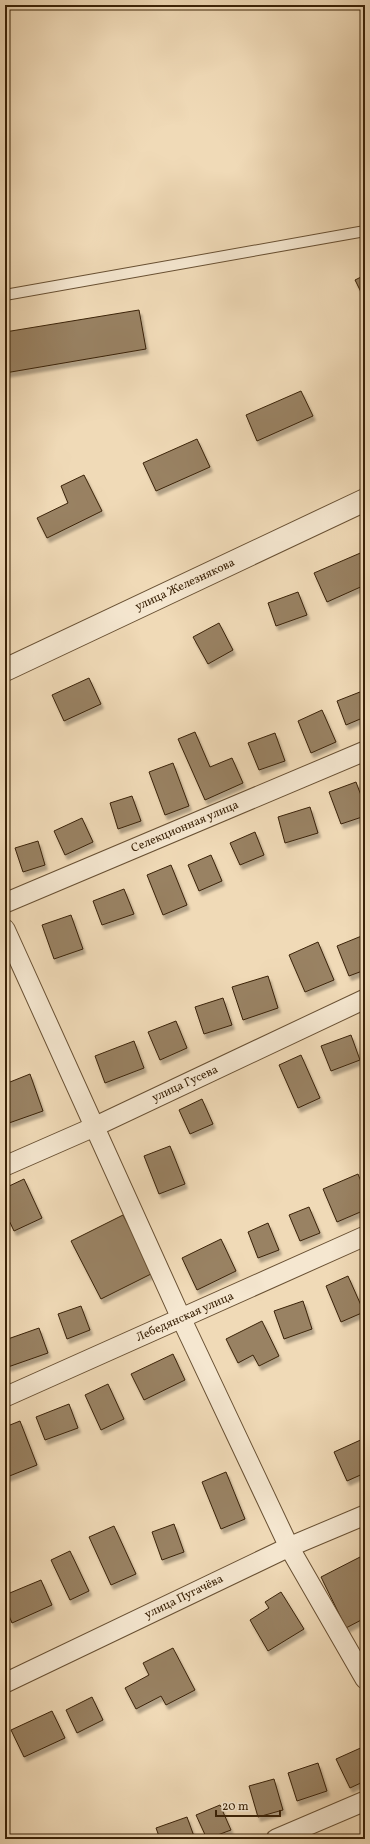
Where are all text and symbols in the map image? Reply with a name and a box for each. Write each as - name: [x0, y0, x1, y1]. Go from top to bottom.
- street label: улица Железнякова: [133, 555, 237, 615]
- street label: Селекционная улица: [129, 797, 241, 857]
- street label: улица Гусева: [149, 1062, 221, 1106]
- street label: Лебедянская улица: [133, 1288, 237, 1346]
- street label: улица Пугачёва: [142, 1571, 226, 1623]
- scale bar: [216, 1792, 280, 1818]
- text: 20 m: [222, 1799, 249, 1815]

